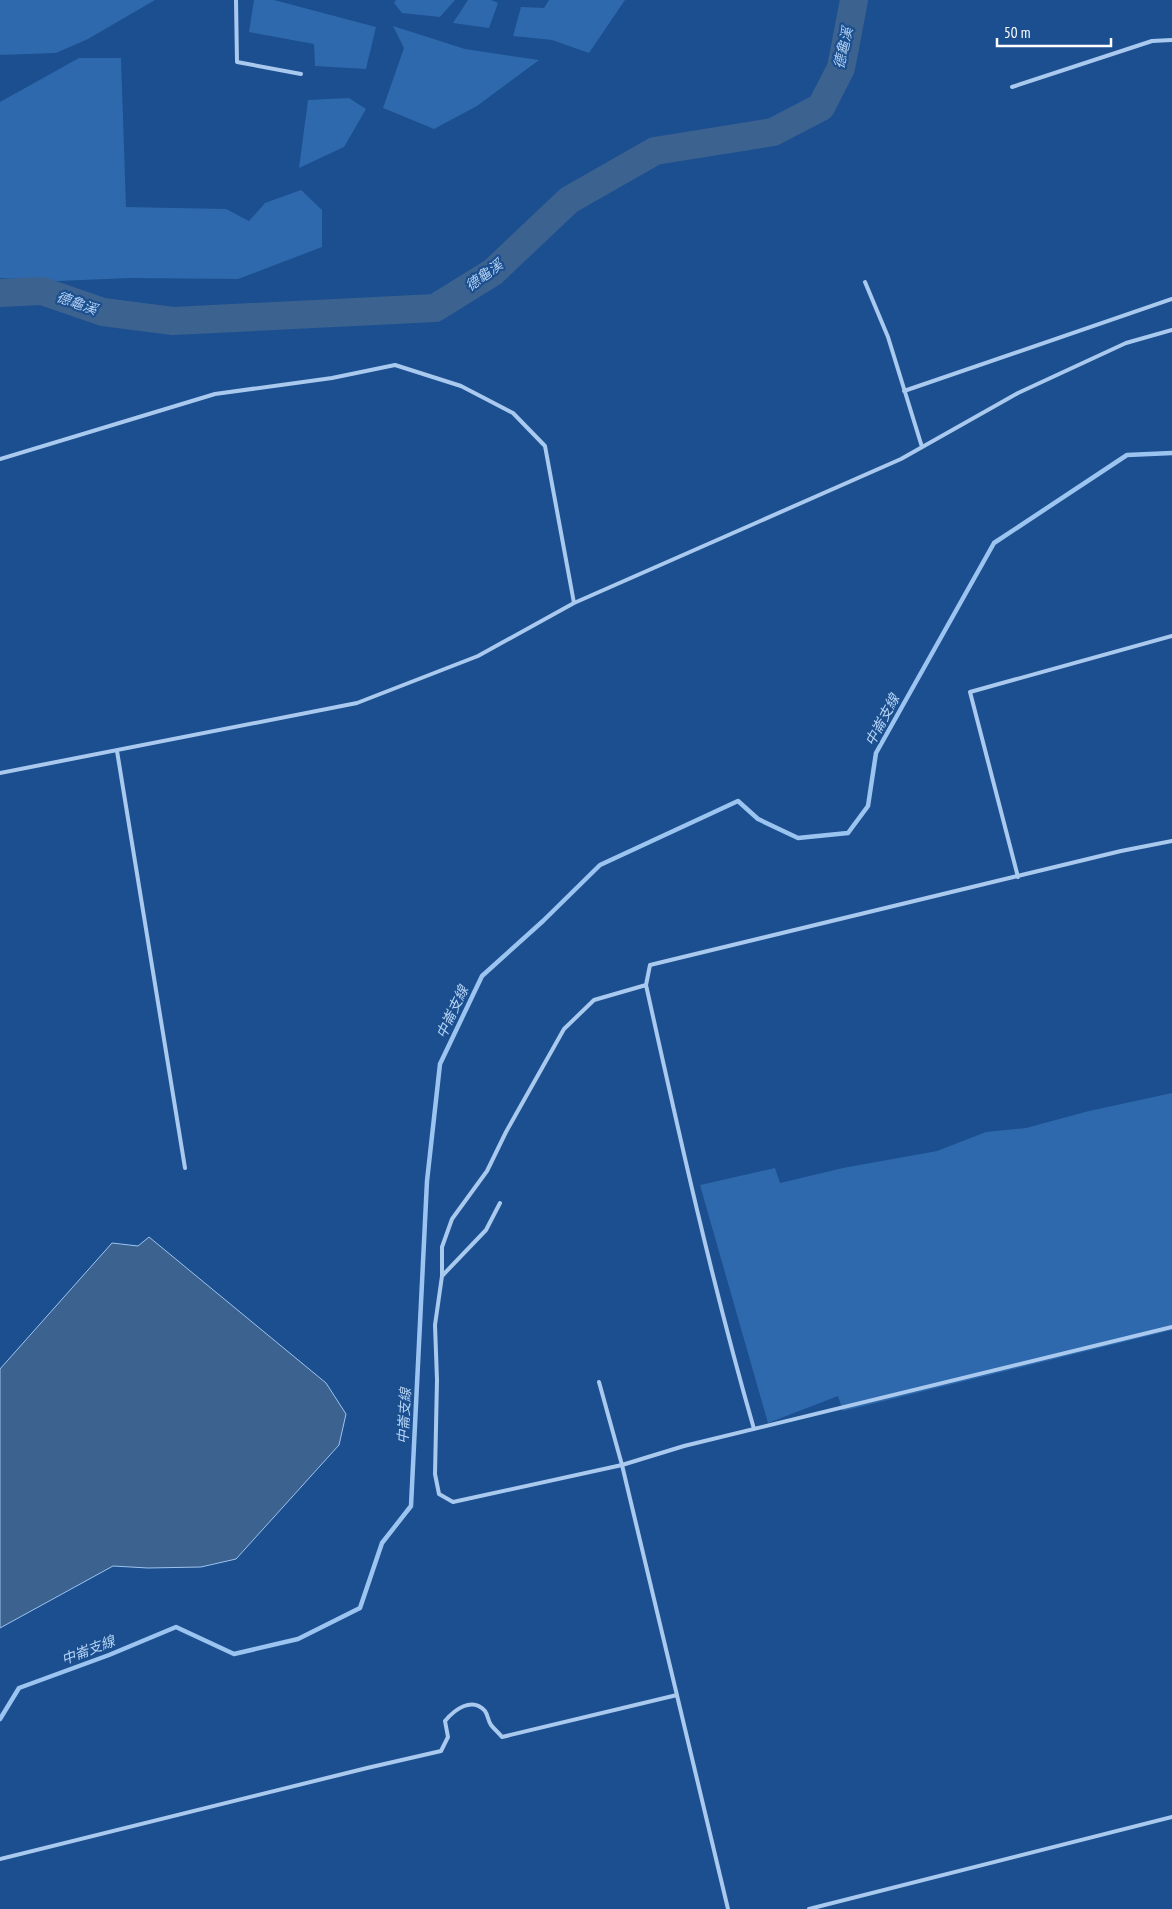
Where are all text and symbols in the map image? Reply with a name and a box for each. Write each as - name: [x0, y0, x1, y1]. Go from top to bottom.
- scale bar: [997, 15, 1111, 47]
- text: 50 m: [1004, 23, 1030, 42]
- water label: 德龜溪: [830, 24, 857, 70]
- water label: 德龜溪: [462, 254, 508, 295]
- water label: 德龜溪: [54, 287, 102, 319]
- water label: 中崙支線: [861, 689, 904, 749]
- water label: 中崙支線: [432, 981, 473, 1041]
- water label: 中崙支線: [394, 1386, 415, 1444]
- water label: 中崙支線: [59, 1631, 119, 1668]

